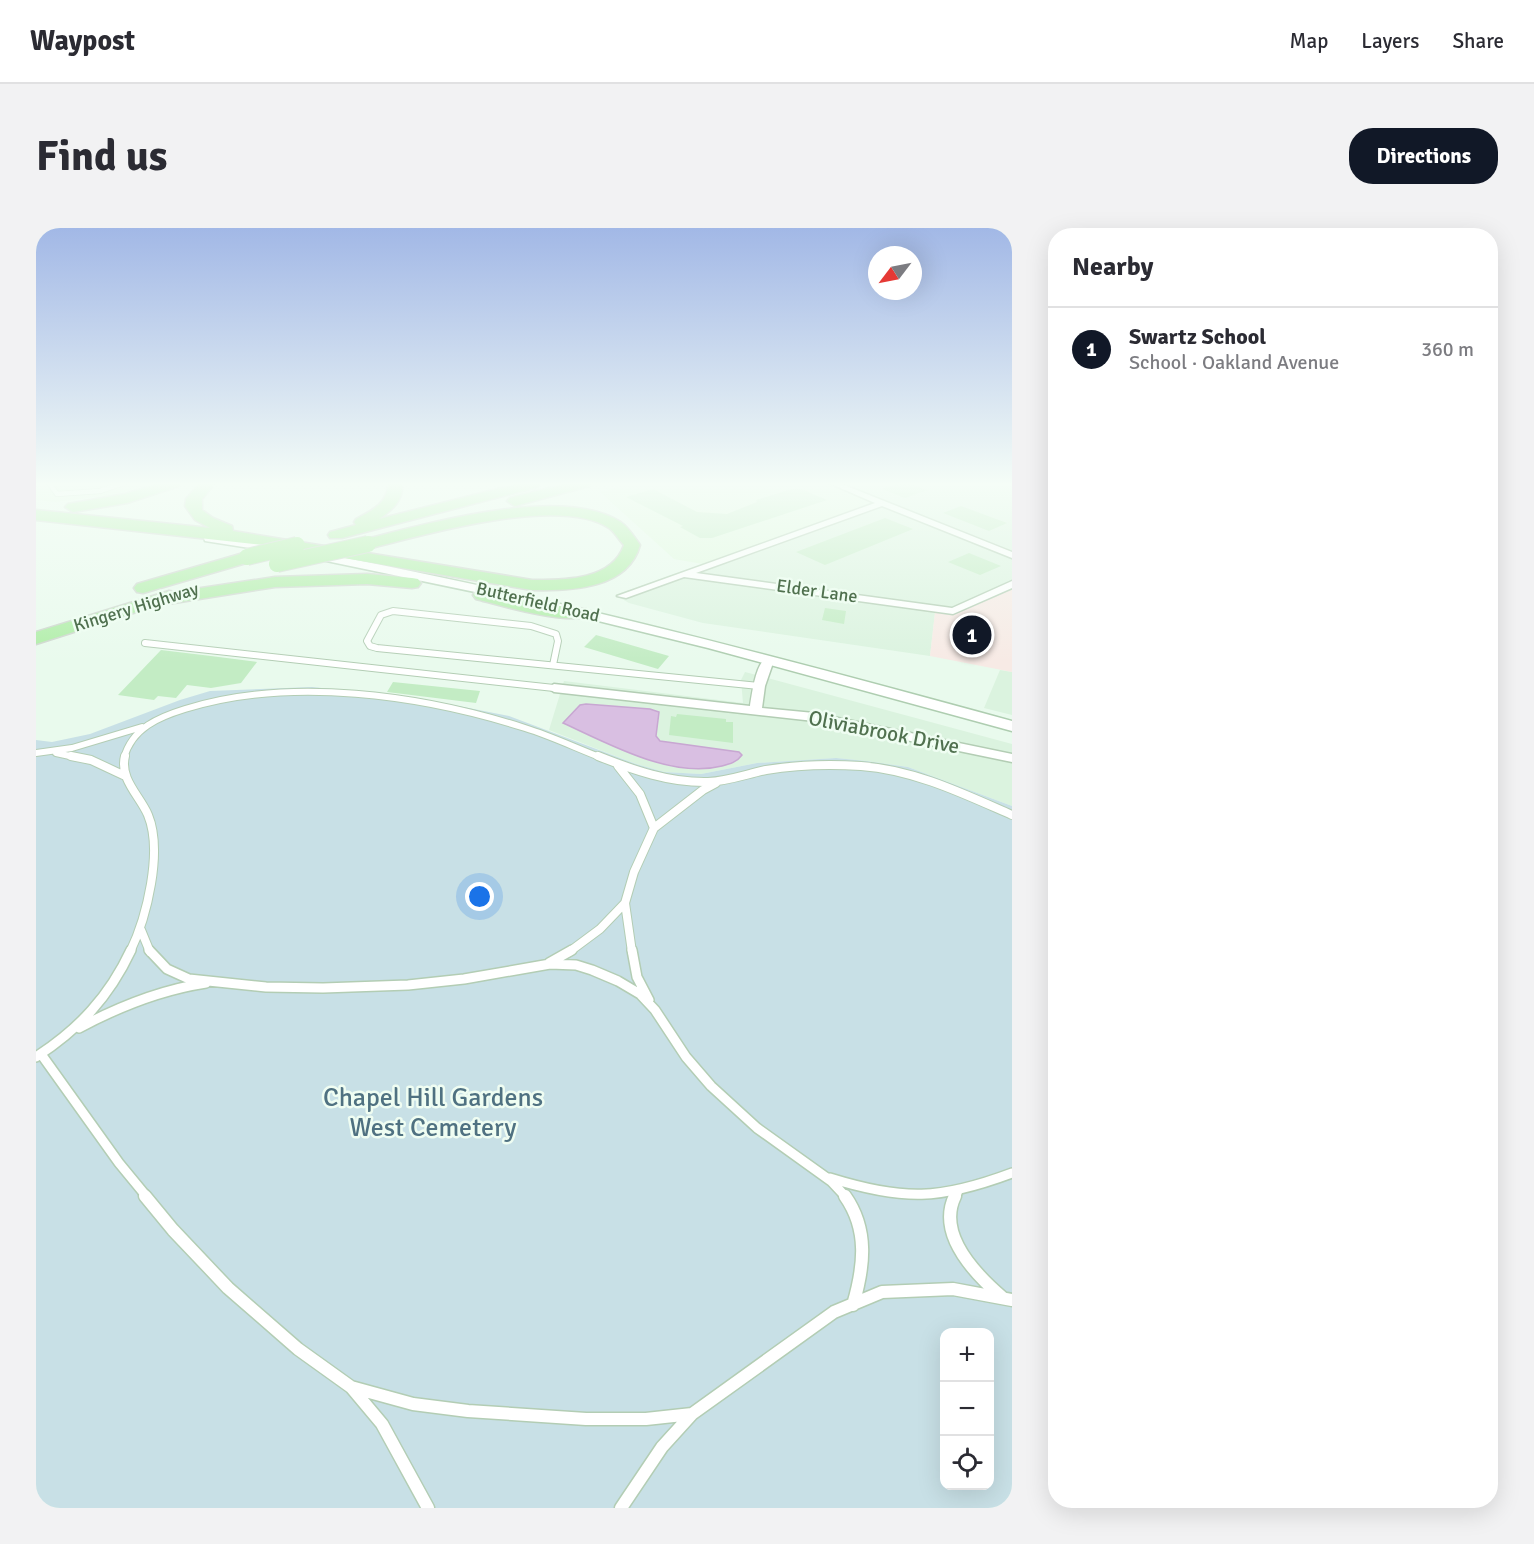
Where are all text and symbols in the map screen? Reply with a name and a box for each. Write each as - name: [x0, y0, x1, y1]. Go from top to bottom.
- text: Waypost: [30, 24, 135, 58]
- text: Map: [1290, 28, 1328, 54]
- text: Layers: [1361, 28, 1419, 54]
- text: Share: [1452, 28, 1504, 54]
- button: Directions: [1349, 128, 1498, 184]
- text: Find us: [36, 131, 167, 182]
- north arrow: [868, 246, 922, 300]
- text: Nearby: [1072, 251, 1153, 283]
- text: Swartz School: [1129, 323, 1266, 350]
- text: 1: [1086, 337, 1097, 362]
- text: 360 m: [1421, 337, 1474, 362]
- text: School · Oakland Avenue: [1129, 350, 1339, 375]
- street label: Elder Lane: [775, 574, 859, 608]
- street label: Kingery Highway: [71, 577, 202, 636]
- street label: Butterfield Road: [474, 577, 602, 627]
- pin: 1: [952, 612, 992, 658]
- street label: Oliviabrook Drive: [806, 705, 962, 759]
- your location: [465, 882, 494, 911]
- park label: Chapel Hill Gardens West Cemetery: [323, 1082, 543, 1144]
- map controls: [940, 1328, 994, 1490]
- button: +: [940, 1328, 994, 1382]
- button: −: [940, 1382, 994, 1436]
- button: locate: [940, 1436, 994, 1490]

